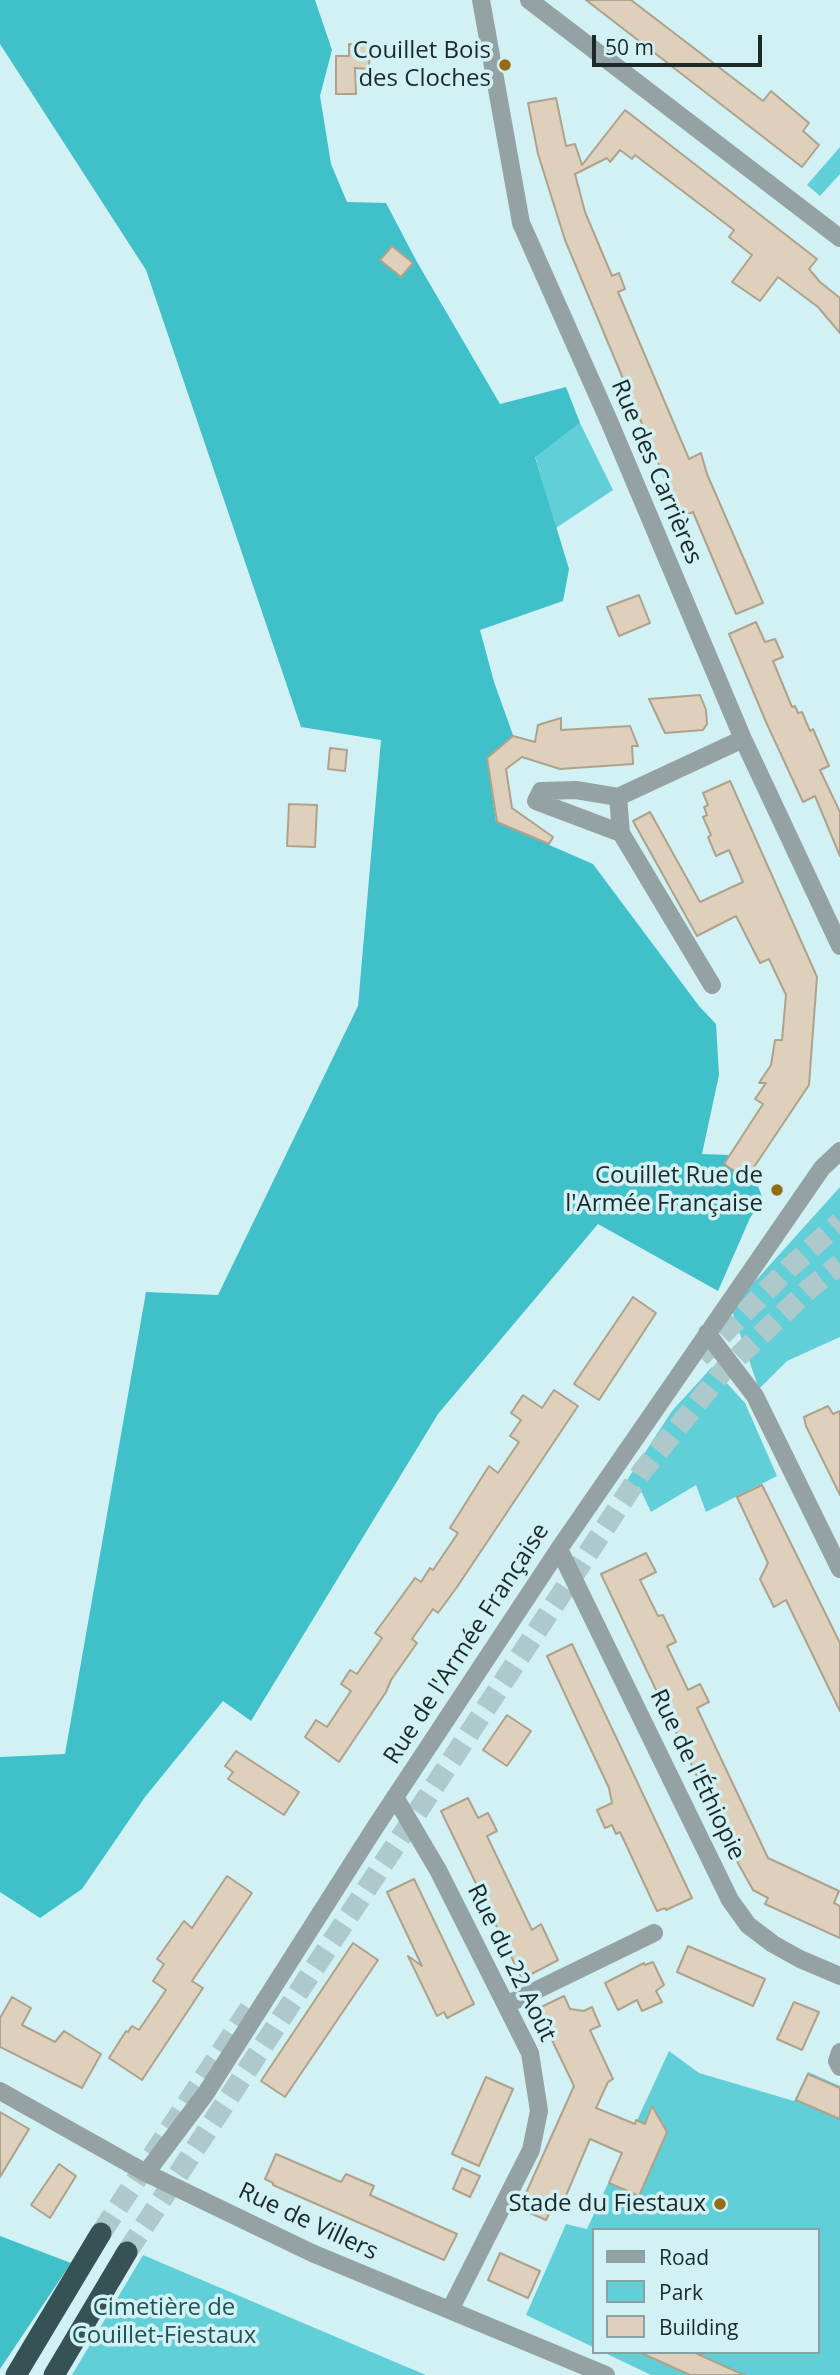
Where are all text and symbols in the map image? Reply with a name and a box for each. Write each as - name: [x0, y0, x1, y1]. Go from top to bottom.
- scale bar: [595, 21, 765, 65]
- text: 50 m: [605, 33, 654, 61]
- place label: Couillet Bois des Cloches: [353, 37, 491, 93]
- marker: Couillet Bois des Cloches: [497, 57, 513, 73]
- street label: Rue des Carrières: [604, 376, 708, 568]
- place label: Couillet Rue de l'Armée Française: [565, 1162, 763, 1218]
- marker: Couillet Rue de l'Armée Française: [769, 1182, 785, 1198]
- street label: Rue de l'Armée Française: [378, 1518, 556, 1770]
- street label: Rue de l'Éthiopie: [643, 1685, 751, 1865]
- street label: Rue du 22 Août: [460, 1880, 562, 2046]
- street label: Rue de Villers: [234, 2177, 382, 2267]
- place label: Stade du Fiestaux: [508, 2190, 706, 2218]
- marker: Stade du Fiestaux: [712, 2196, 728, 2212]
- legend: [592, 2228, 819, 2354]
- text: Road: [659, 2243, 709, 2271]
- text: Park: [659, 2278, 703, 2306]
- park label: Cimetière de Couillet-Fiestaux: [72, 2294, 256, 2350]
- text: Building: [659, 2313, 738, 2341]

